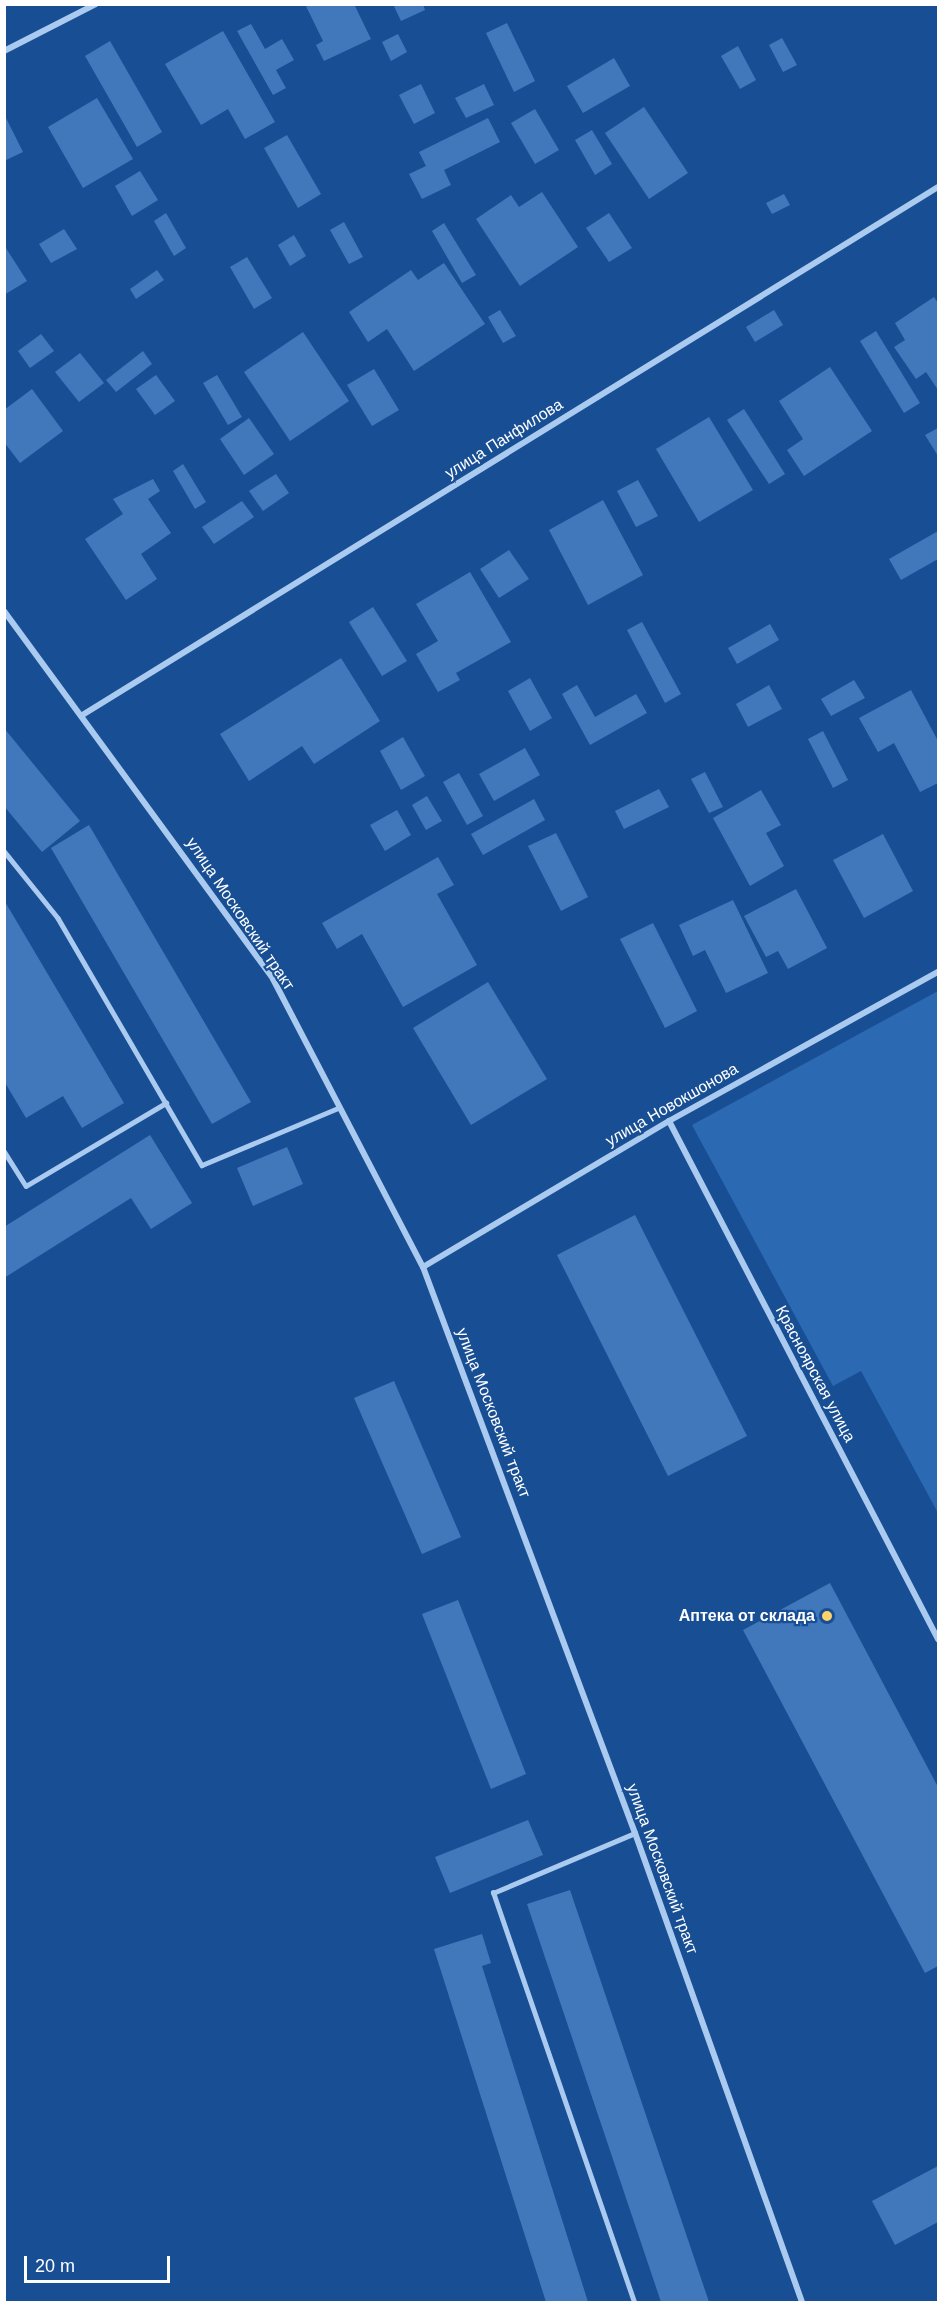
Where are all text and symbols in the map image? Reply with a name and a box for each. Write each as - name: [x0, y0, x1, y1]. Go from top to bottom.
- street label: улица Панфилова: [442, 395, 566, 483]
- street label: улица Московский тракт: [182, 834, 298, 994]
- street label: улица Новокшонова: [602, 1059, 742, 1151]
- street label: Красноярская улица: [771, 1302, 859, 1446]
- street label: улица Московский тракт: [452, 1325, 534, 1501]
- place label: Аптека от склада: [679, 1606, 815, 1626]
- marker: Аптека от склада: [820, 1609, 834, 1623]
- street label: улица Московский тракт: [622, 1781, 702, 1957]
- scale bar: [27, 2244, 172, 2282]
- text: 20 m: [35, 2256, 75, 2276]

